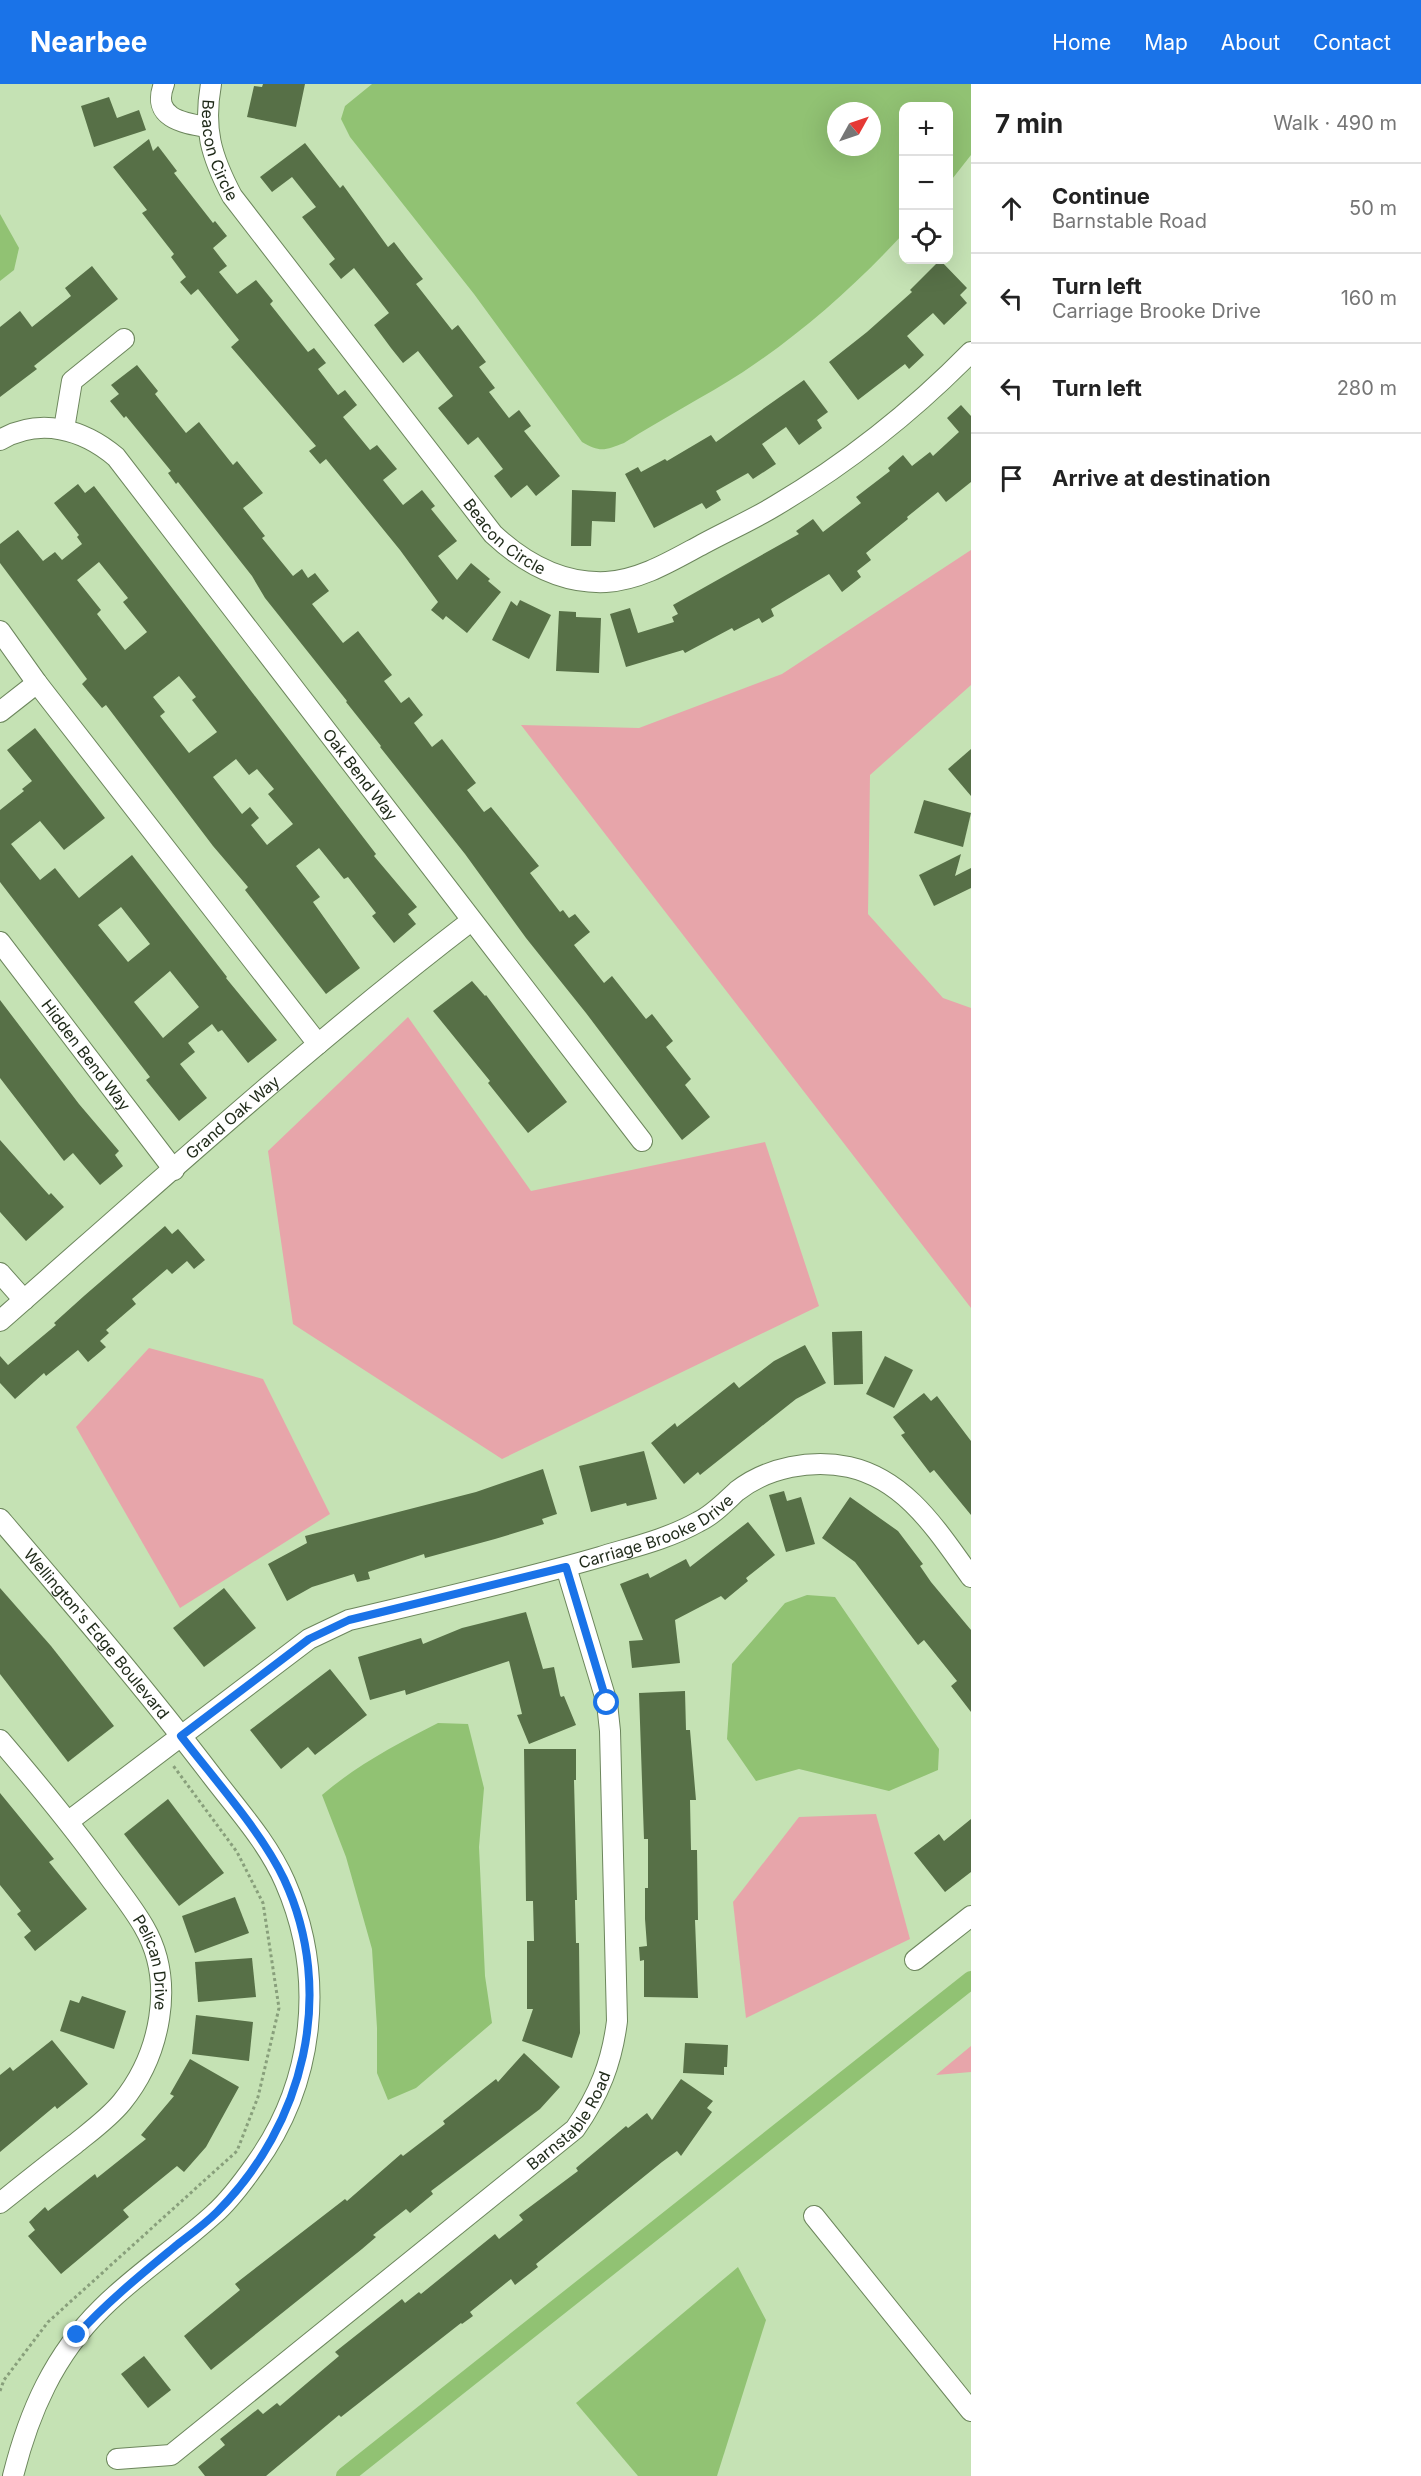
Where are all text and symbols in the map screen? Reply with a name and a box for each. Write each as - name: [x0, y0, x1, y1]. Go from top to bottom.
- text: Nearbee: [30, 25, 147, 59]
- text: Home: [1052, 30, 1111, 55]
- text: Map: [1144, 30, 1188, 55]
- text: About: [1221, 30, 1280, 55]
- text: Contact: [1313, 30, 1391, 55]
- street label: Beacon Circle: [198, 99, 243, 204]
- north arrow: [827, 102, 881, 156]
- map controls: [899, 102, 953, 264]
- button: +: [899, 102, 953, 156]
- text: 7 min: [995, 108, 1063, 139]
- text: Walk · 490 m: [1273, 111, 1397, 135]
- button: −: [899, 156, 953, 210]
- text: Continue: [1052, 183, 1150, 209]
- icon: ahead: [995, 192, 1028, 225]
- text: 50 m: [1349, 196, 1397, 220]
- text: Barnstable Road: [1052, 209, 1207, 233]
- button: locate: [899, 210, 953, 264]
- text: Turn left: [1052, 273, 1142, 299]
- icon: left: [995, 282, 1028, 315]
- text: 160 m: [1341, 286, 1397, 310]
- text: Carriage Brooke Drive: [1052, 299, 1261, 323]
- icon: left: [995, 372, 1028, 405]
- text: Turn left: [1052, 375, 1142, 401]
- text: 280 m: [1337, 376, 1397, 400]
- icon: arrive: [995, 462, 1028, 495]
- text: Arrive at destination: [1052, 465, 1271, 491]
- street label: Beacon Circle: [459, 494, 549, 579]
- street label: Oak Bend Way: [319, 725, 402, 825]
- street label: Hidden Bend Way: [37, 995, 135, 1115]
- street label: Grand Oak Way: [181, 1071, 283, 1163]
- street label: Carriage Brooke Drive: [576, 1490, 737, 1573]
- street label: Wellington's Edge Boulevard: [20, 1544, 174, 1723]
- route start: [593, 1689, 619, 1715]
- street label: Pelican Drive: [129, 1911, 171, 2011]
- street label: Barnstable Road: [523, 2068, 615, 2174]
- route end: [63, 2321, 89, 2347]

